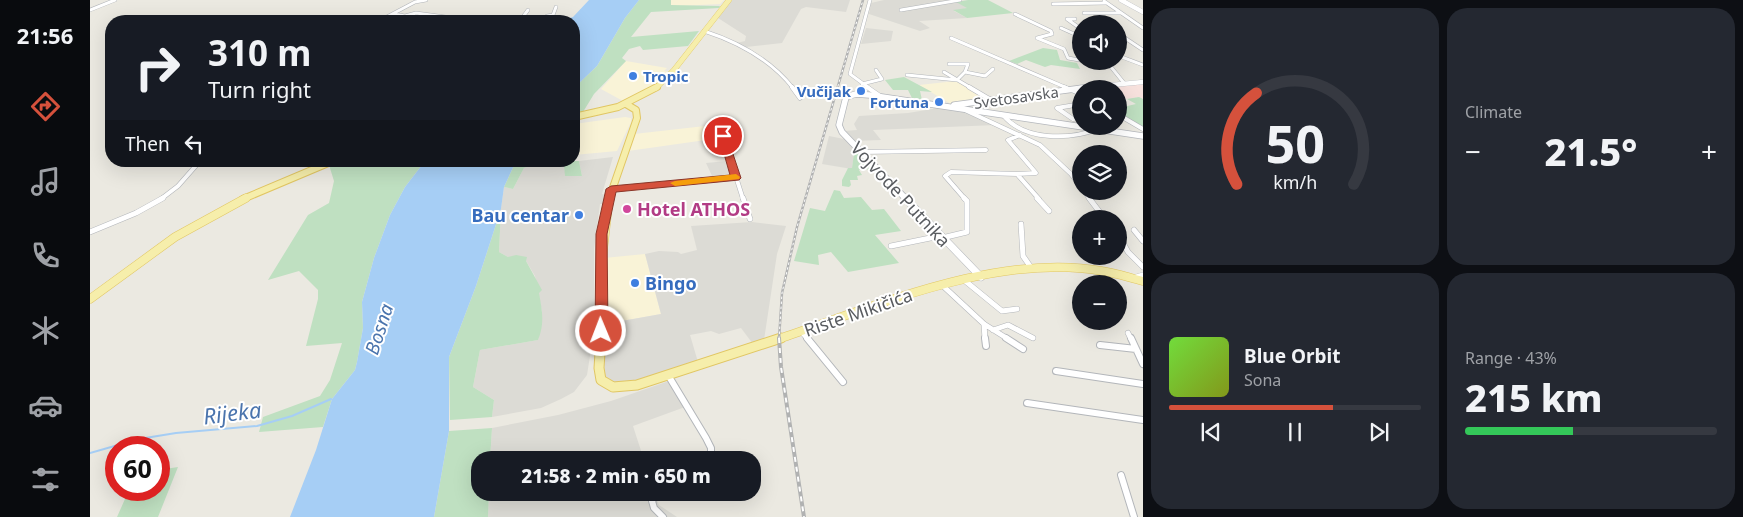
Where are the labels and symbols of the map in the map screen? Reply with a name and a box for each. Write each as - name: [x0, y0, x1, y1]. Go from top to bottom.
- place label: Tropic: [643, 66, 689, 86]
- marker: Tropic: [627, 70, 639, 82]
- place label: Vučijak: [797, 81, 852, 101]
- street label: Svetosavska: [972, 81, 1060, 113]
- marker: Vučijak: [855, 85, 867, 97]
- place label: Fortuna: [870, 92, 929, 112]
- marker: Fortuna: [933, 96, 945, 108]
- pin: [702, 115, 744, 157]
- street label: Vojvode Putnika: [846, 136, 956, 252]
- place label: Hotel ATHOS: [637, 197, 750, 221]
- place label: Bau centar: [471, 203, 569, 227]
- marker: Hotel ATHOS: [621, 203, 633, 215]
- marker: Bau centar: [573, 209, 585, 221]
- place label: Bingo: [645, 271, 697, 295]
- marker: Bingo: [629, 277, 641, 289]
- street label: Riste Mikičića: [801, 282, 915, 342]
- water label: Bosna: [359, 300, 399, 358]
- position arrow: [574, 304, 626, 356]
- water label: Rijeka: [201, 393, 263, 430]
- speed limit sign: 60: [105, 436, 170, 501]

